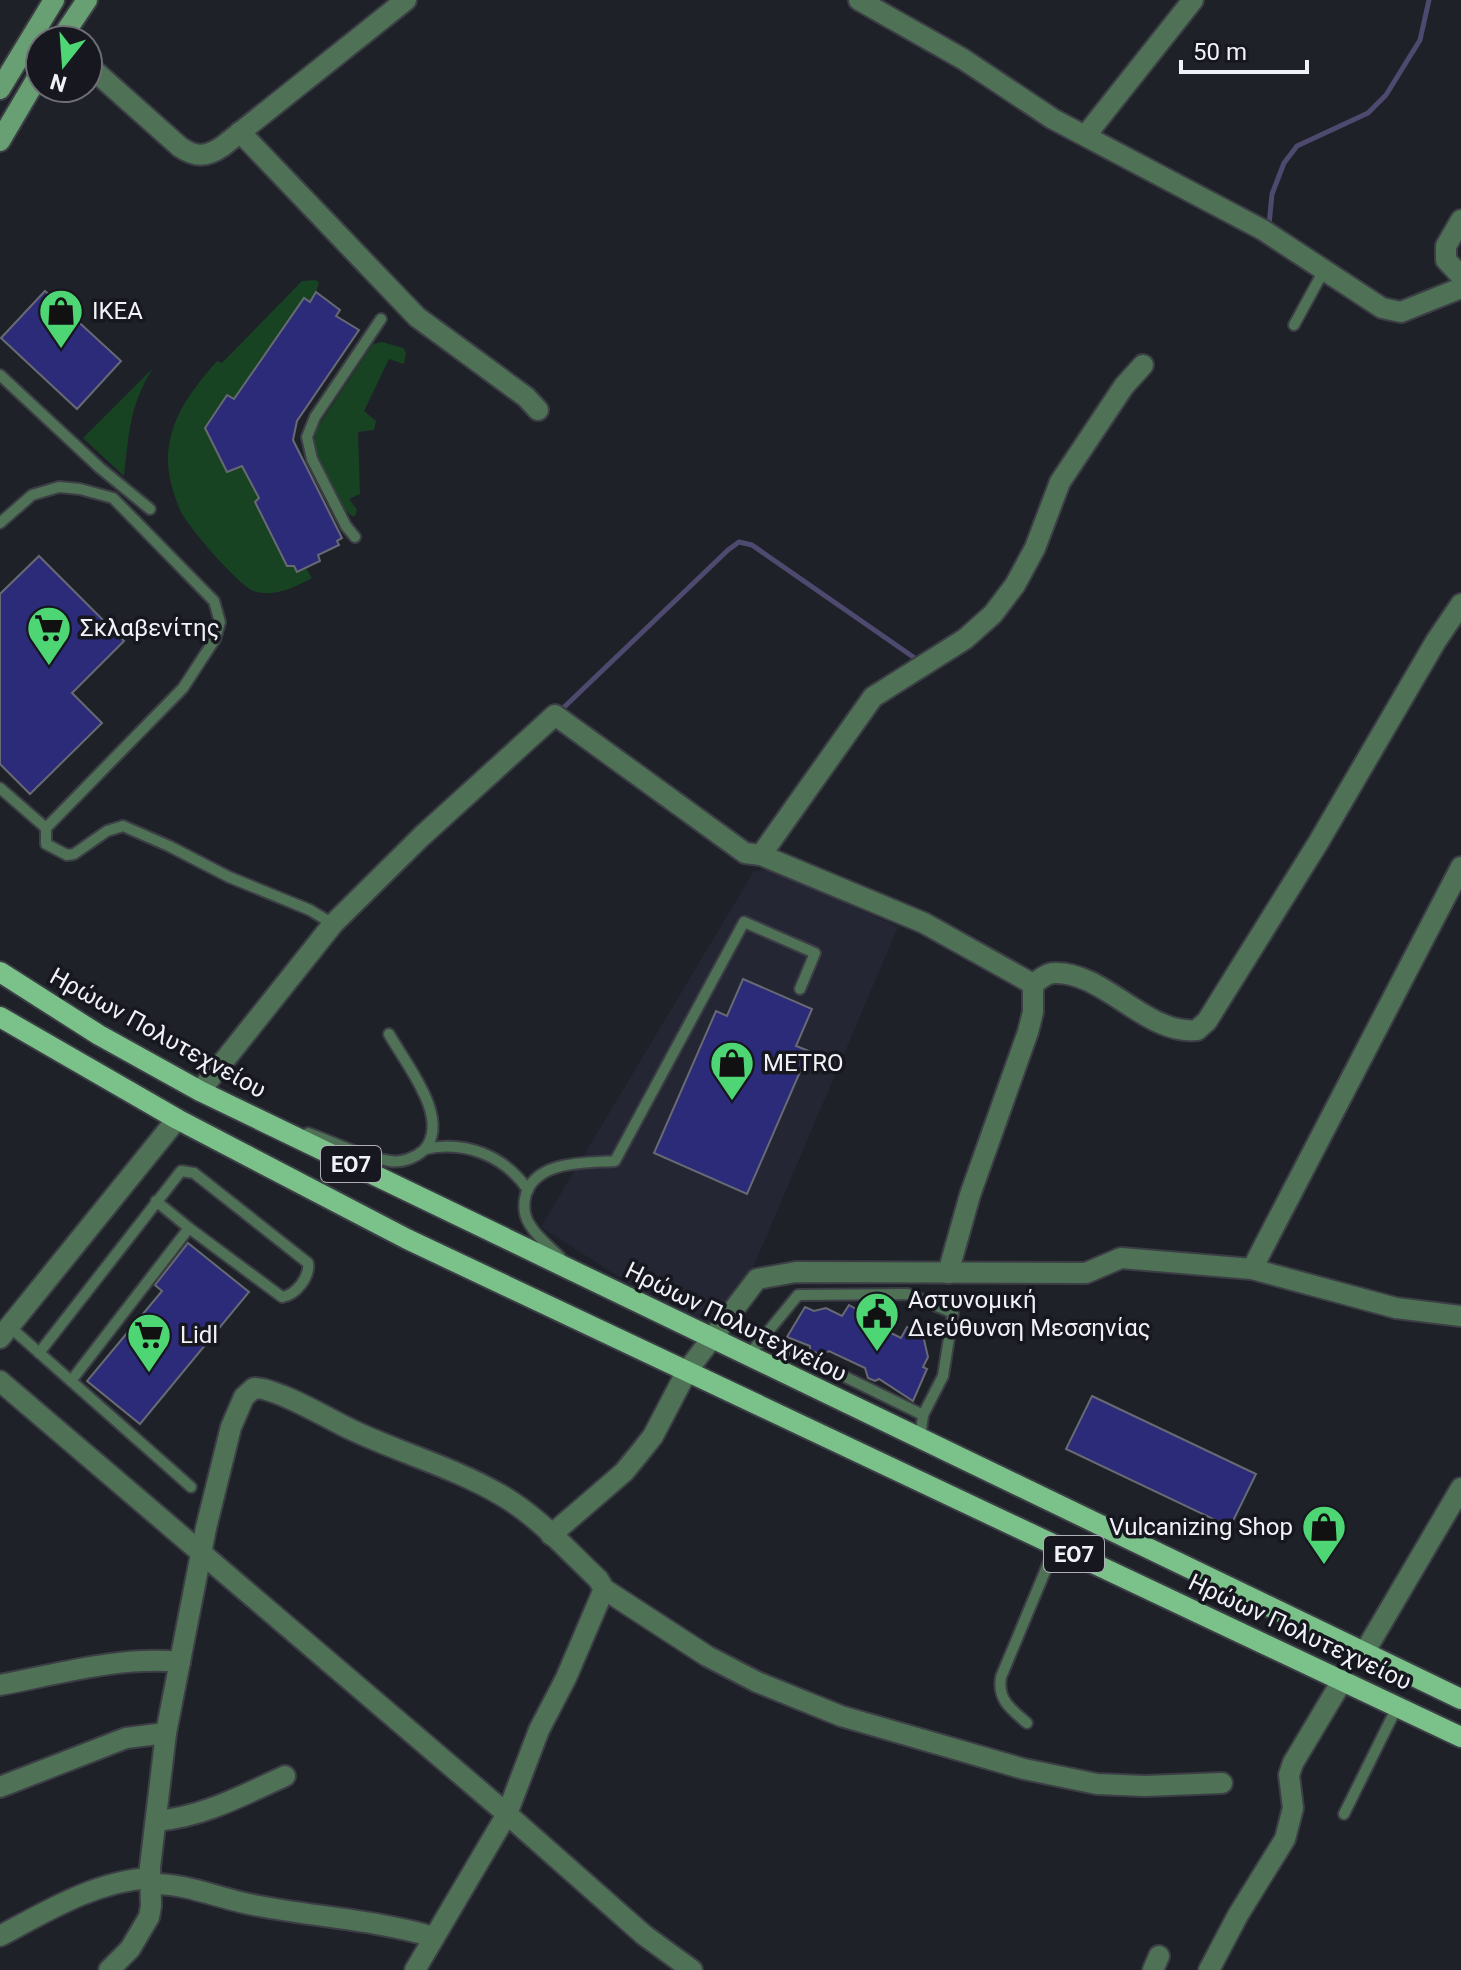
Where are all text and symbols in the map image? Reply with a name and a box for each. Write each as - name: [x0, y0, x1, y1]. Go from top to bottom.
- north arrow: [24, 24, 104, 104]
- scale bar: [1181, 24, 1307, 74]
- text: 50 m: [1193, 38, 1247, 66]
- text: N: [47, 68, 69, 97]
- shop icon: IKEA: [37, 287, 85, 350]
- place label: IKEA: [92, 297, 143, 325]
- supermarket icon: Σκλαβενίτης: [25, 604, 73, 667]
- place label: Σκλαβενίτης: [80, 614, 220, 642]
- street label: Ηρώων Πολυτεχνείου: [45, 962, 271, 1104]
- shop icon: METRO: [708, 1039, 756, 1102]
- place label: METRO: [763, 1049, 843, 1077]
- road number: ΕΟ7: [321, 1146, 381, 1182]
- street label: Ηρώων Πολυτεχνείου: [621, 1256, 851, 1388]
- place label: Αστυνομική Διεύθυνση Μεσσηνίας: [908, 1286, 1151, 1342]
- public building icon: Αστυνομική Διεύθυνση Μεσσηνίας: [853, 1290, 901, 1353]
- supermarket icon: Lidl: [125, 1311, 173, 1374]
- place label: Lidl: [180, 1321, 218, 1349]
- shop icon: Vulcanizing Shop: [1300, 1503, 1348, 1566]
- place label: Vulcanizing Shop: [1109, 1513, 1293, 1541]
- road number: ΕΟ7: [1044, 1536, 1104, 1572]
- street label: Ηρώων Πολυτεχνείου: [1184, 1568, 1416, 1696]

